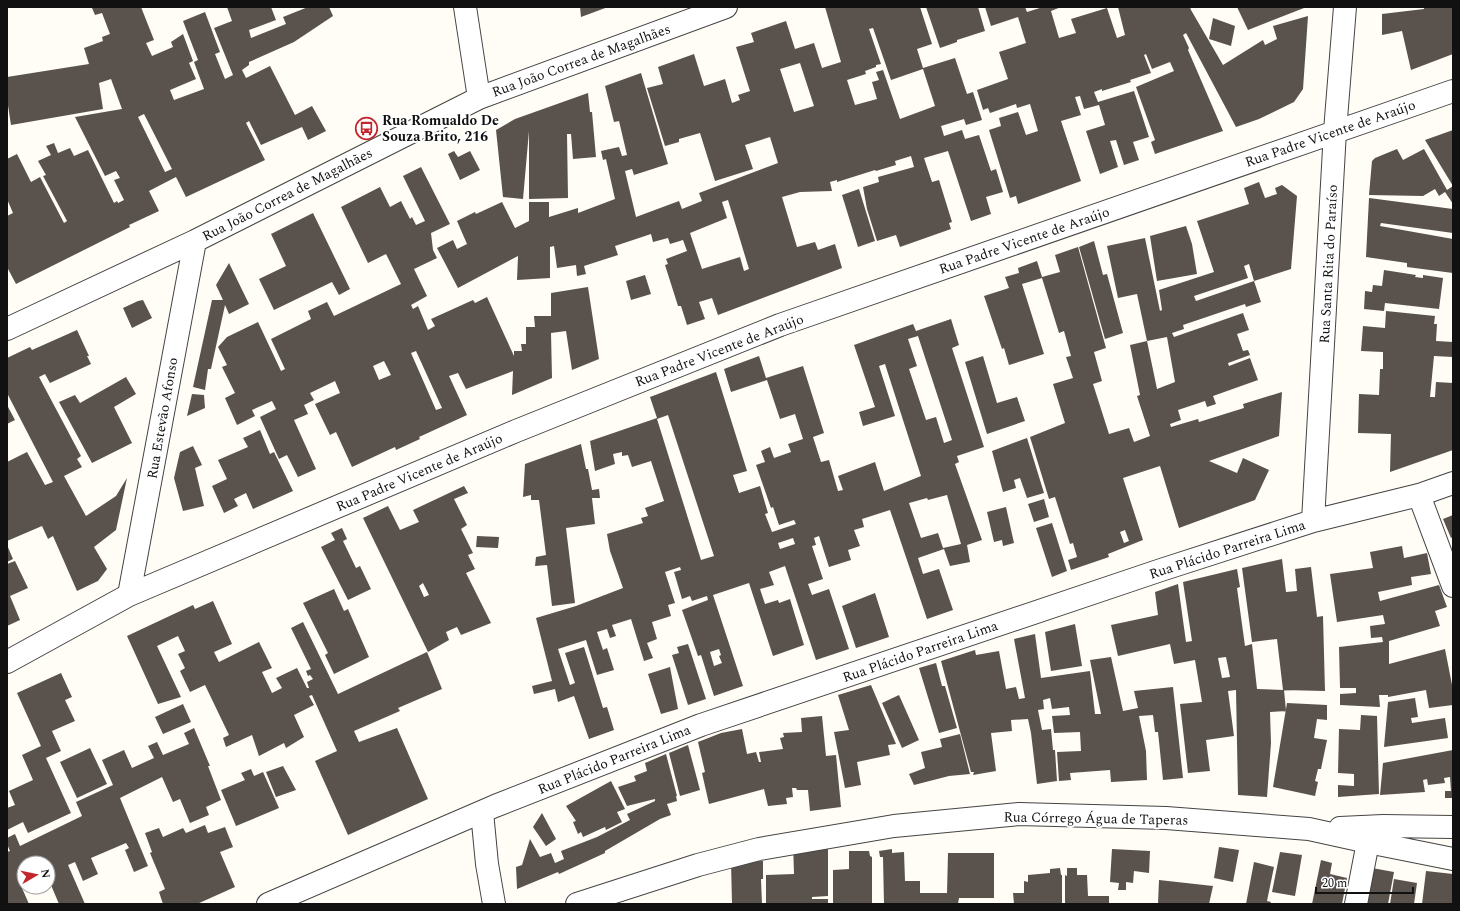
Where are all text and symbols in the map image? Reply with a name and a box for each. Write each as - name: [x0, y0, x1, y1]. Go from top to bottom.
- street label: Rua João Correa de Magalhães: [489, 18, 673, 103]
- street label: Rua Padre Vicente de Araújo: [1242, 94, 1418, 173]
- place label: Rua Romualdo De Souza Brito, 216: [382, 110, 499, 147]
- bus stop icon: Rua Romualdo De Souza Brito, 216: [354, 115, 380, 141]
- street label: Rua João Correa de Magalhães: [198, 142, 376, 247]
- street label: Rua Santa Rita do Paraíso: [1314, 184, 1343, 344]
- street label: Rua Padre Vicente de Araújo: [936, 201, 1112, 280]
- street label: Rua Padre Vicente de Araújo: [632, 309, 807, 392]
- street label: Rua Estevão Afonso: [141, 356, 184, 481]
- street label: Rua Padre Vicente de Araújo: [333, 428, 506, 517]
- street label: Rua Plácido Parreira Lima: [1146, 514, 1308, 585]
- street label: Rua Plácido Parreira Lima: [840, 615, 1001, 688]
- street label: Rua Plácido Parreira Lima: [535, 719, 694, 800]
- street label: Rua Córrego Água de Taperas: [1003, 806, 1189, 831]
- north arrow: [16, 855, 56, 895]
- text: N: [36, 868, 54, 879]
- scale bar: [1316, 869, 1413, 895]
- text: 20 m: [1322, 874, 1347, 893]

